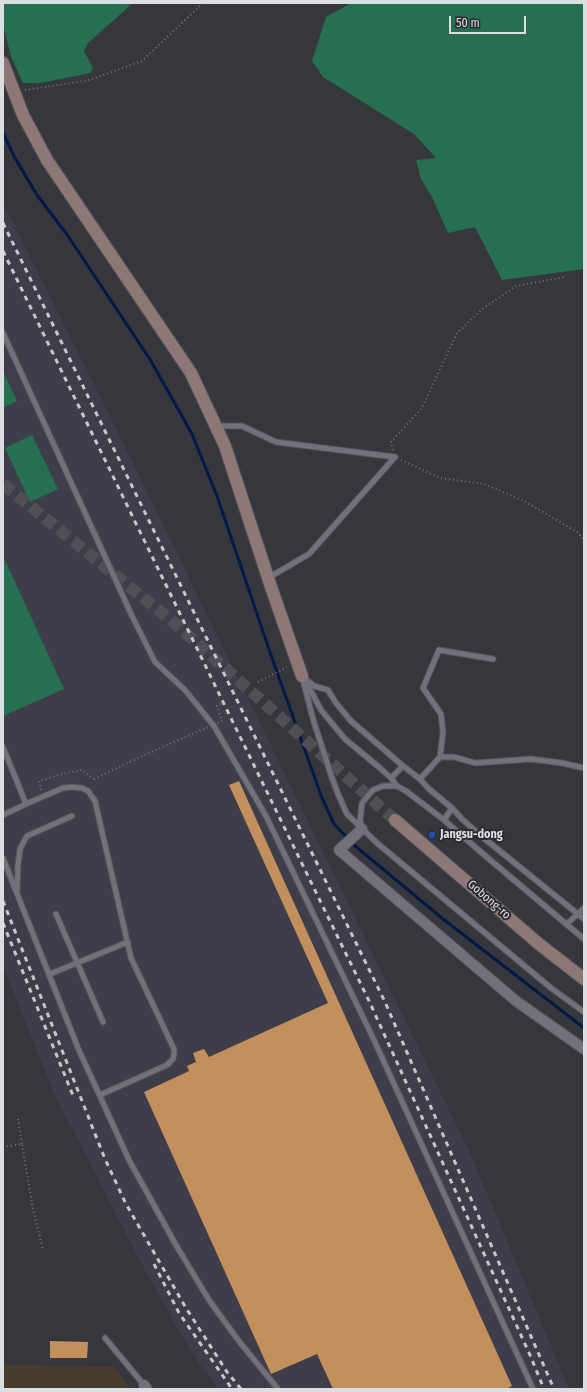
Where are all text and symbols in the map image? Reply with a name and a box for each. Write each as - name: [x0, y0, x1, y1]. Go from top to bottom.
- scale bar: [451, 8, 528, 34]
- text: 50 m: [456, 16, 480, 30]
- place label: Jangsu-dong: [440, 828, 503, 842]
- marker: Jangsu-dong: [427, 830, 437, 840]
- street label: Gobong-ro: [465, 877, 513, 923]

